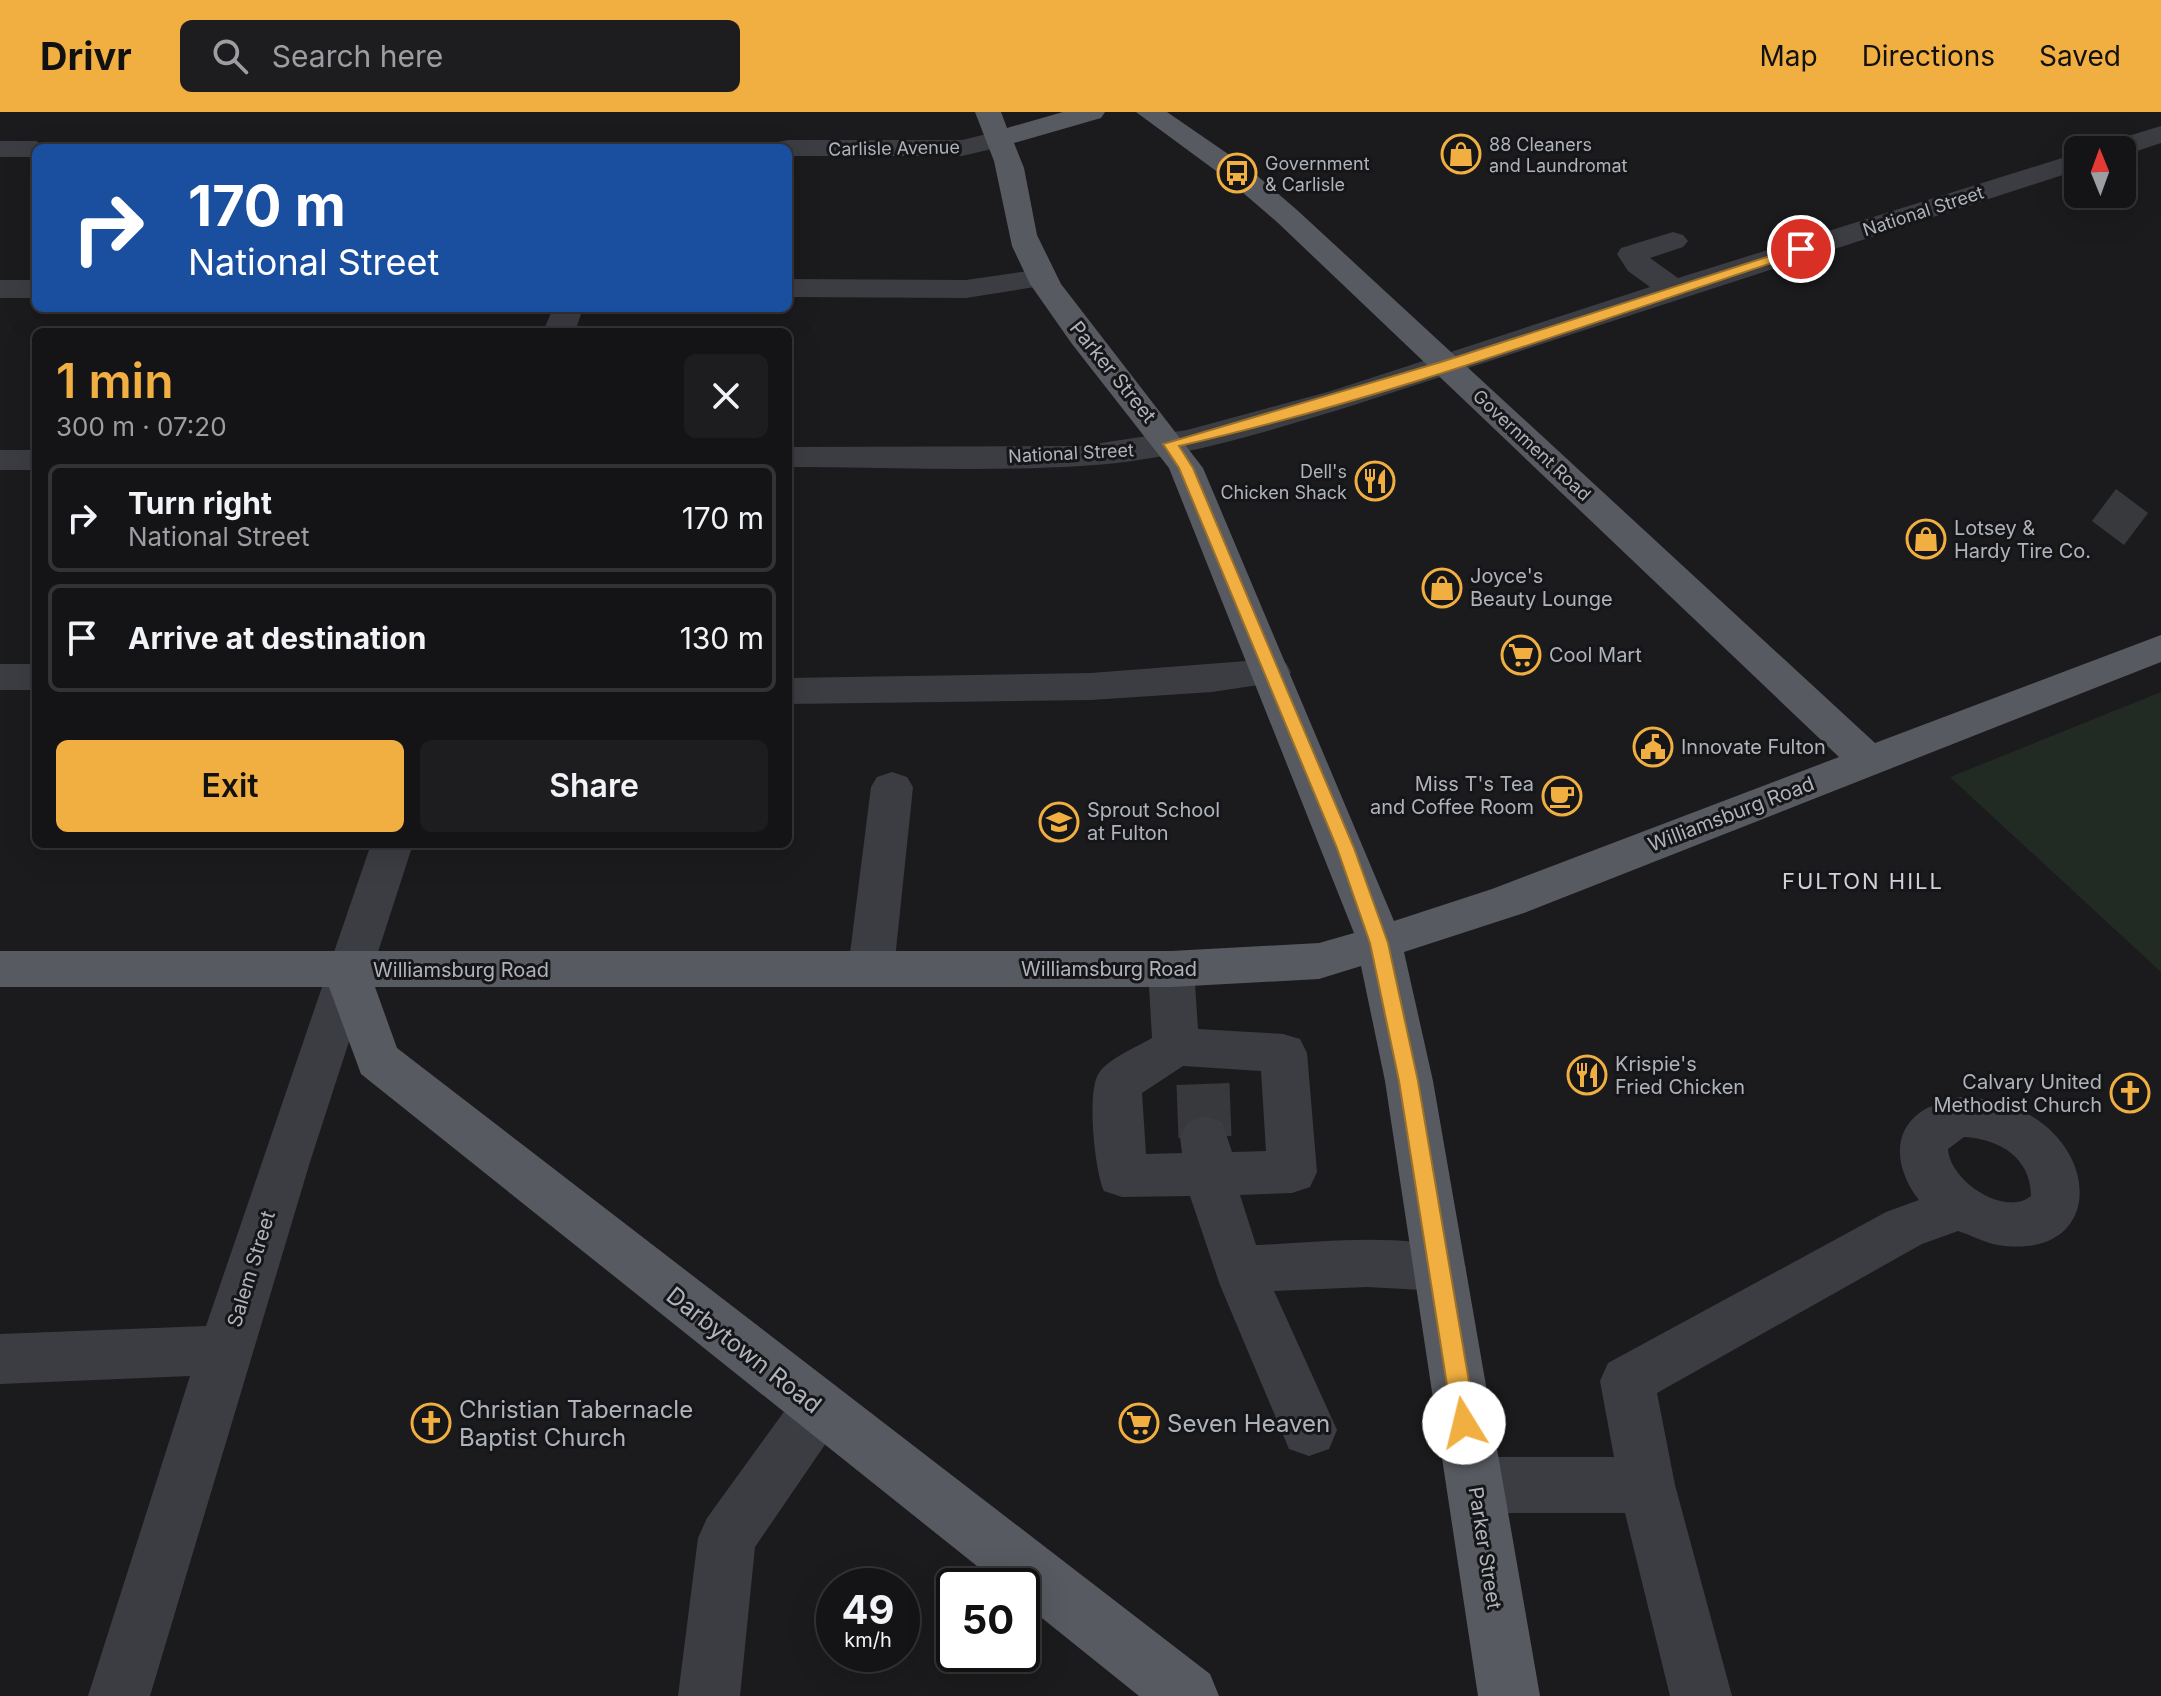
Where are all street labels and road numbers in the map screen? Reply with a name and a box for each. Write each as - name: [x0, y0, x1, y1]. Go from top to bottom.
- street label: Carlisle Avenue: [828, 136, 960, 160]
- street label: National Street: [1860, 182, 1986, 240]
- street label: Parker Street: [1065, 316, 1162, 428]
- street label: Government Road: [1469, 385, 1595, 505]
- street label: National Street: [1008, 439, 1134, 467]
- street label: Williamsburg Road: [1645, 771, 1817, 857]
- street label: Williamsburg Road: [1021, 957, 1197, 981]
- street label: Williamsburg Road: [373, 958, 549, 982]
- street label: Salem Street: [222, 1208, 280, 1330]
- street label: Darbytown Road: [661, 1281, 827, 1419]
- street label: Parker Street: [1463, 1485, 1507, 1611]

